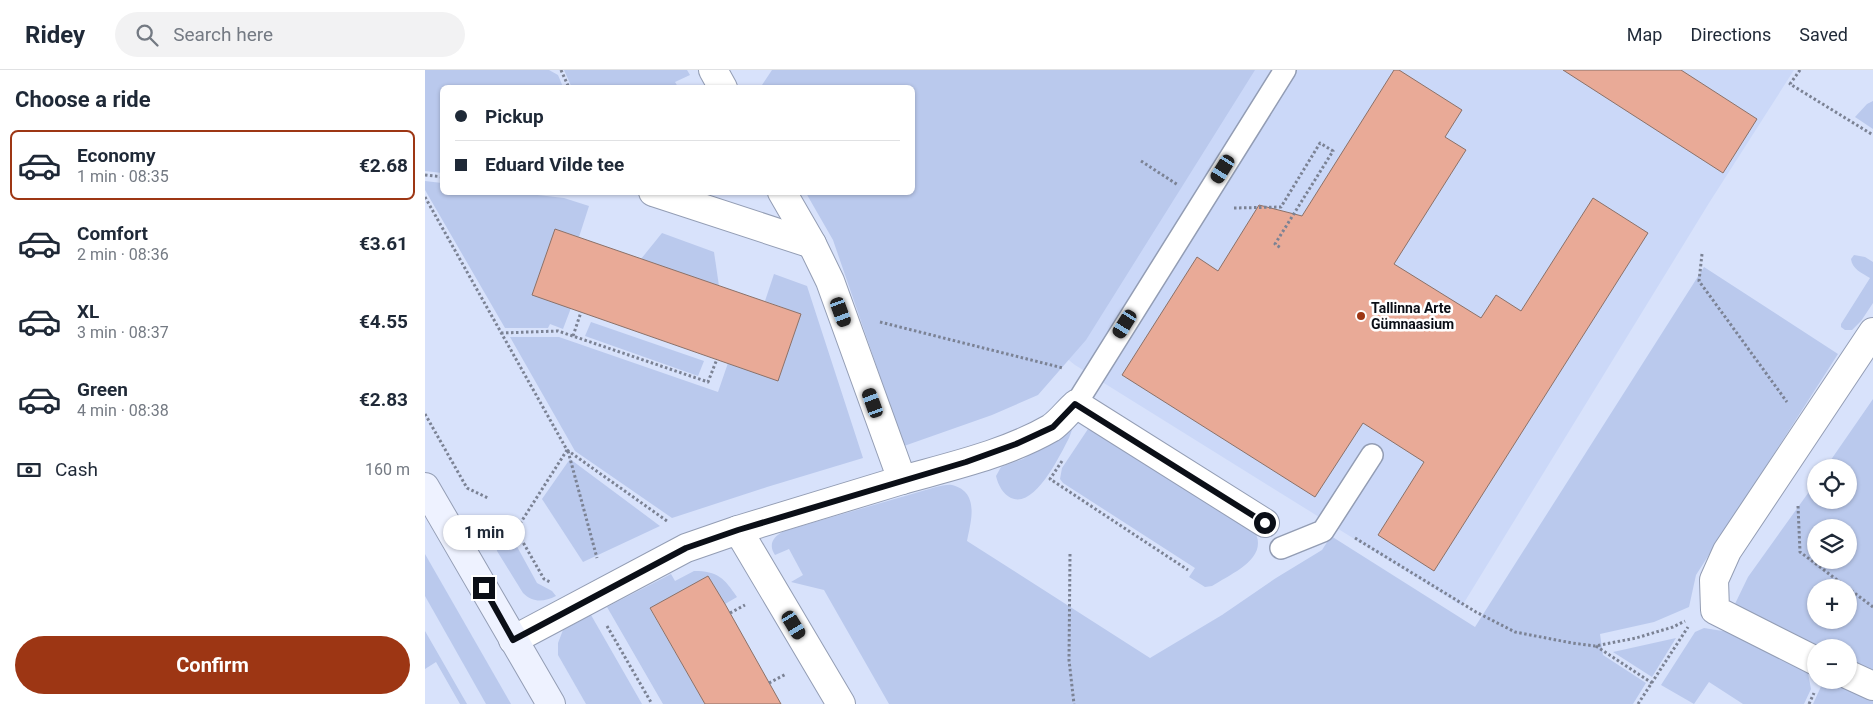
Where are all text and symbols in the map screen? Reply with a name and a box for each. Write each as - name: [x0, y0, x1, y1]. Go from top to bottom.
- search box: [115, 12, 465, 57]
- text: Ridey: [25, 21, 85, 49]
- icon: search: [133, 21, 161, 49]
- text: Search here: [173, 23, 273, 46]
- text: Map: [1627, 24, 1662, 45]
- text: Directions: [1690, 24, 1771, 45]
- text: Saved: [1799, 24, 1848, 45]
- text: Choose a ride: [15, 87, 151, 112]
- text: Pickup: [485, 105, 544, 128]
- icon: car: [17, 143, 62, 188]
- text: Economy: [77, 144, 156, 167]
- car: [1208, 152, 1237, 186]
- text: Eduard Vilde tee: [485, 153, 624, 176]
- text: €2.68: [359, 154, 408, 177]
- text: 1 min · 08:35: [77, 167, 169, 186]
- icon: car: [17, 221, 62, 266]
- text: Comfort: [77, 222, 148, 245]
- text: €3.61: [359, 232, 408, 255]
- text: 2 min · 08:36: [77, 245, 169, 264]
- car: [828, 295, 853, 329]
- icon: car: [17, 299, 62, 344]
- text: XL: [77, 300, 99, 323]
- place label: Tallinna Arte Gümnaasium: [1371, 300, 1454, 332]
- car: [1110, 307, 1139, 341]
- text: €4.55: [359, 310, 408, 333]
- marker: Tallinna Arte Gümnaasium: [1355, 310, 1367, 322]
- text: 3 min · 08:37: [77, 323, 169, 342]
- icon: car: [17, 377, 62, 422]
- text: Green: [77, 378, 128, 401]
- car: [860, 386, 885, 420]
- text: €2.83: [359, 388, 408, 411]
- text: 4 min · 08:38: [77, 401, 169, 420]
- icon: cash: [15, 456, 43, 484]
- text: Cash: [55, 458, 98, 481]
- map controls: [1807, 459, 1857, 689]
- button: locate: [1807, 459, 1857, 509]
- text: 160 m: [365, 460, 410, 479]
- route start: [1254, 512, 1276, 534]
- callout: 1 min: [443, 516, 525, 550]
- button: layers: [1807, 519, 1857, 569]
- text: 1 min: [464, 523, 504, 542]
- route end: [473, 577, 495, 599]
- button: +: [1807, 579, 1857, 629]
- car: [779, 608, 808, 642]
- button: Confirm: [15, 636, 410, 694]
- button: −: [1807, 639, 1857, 689]

